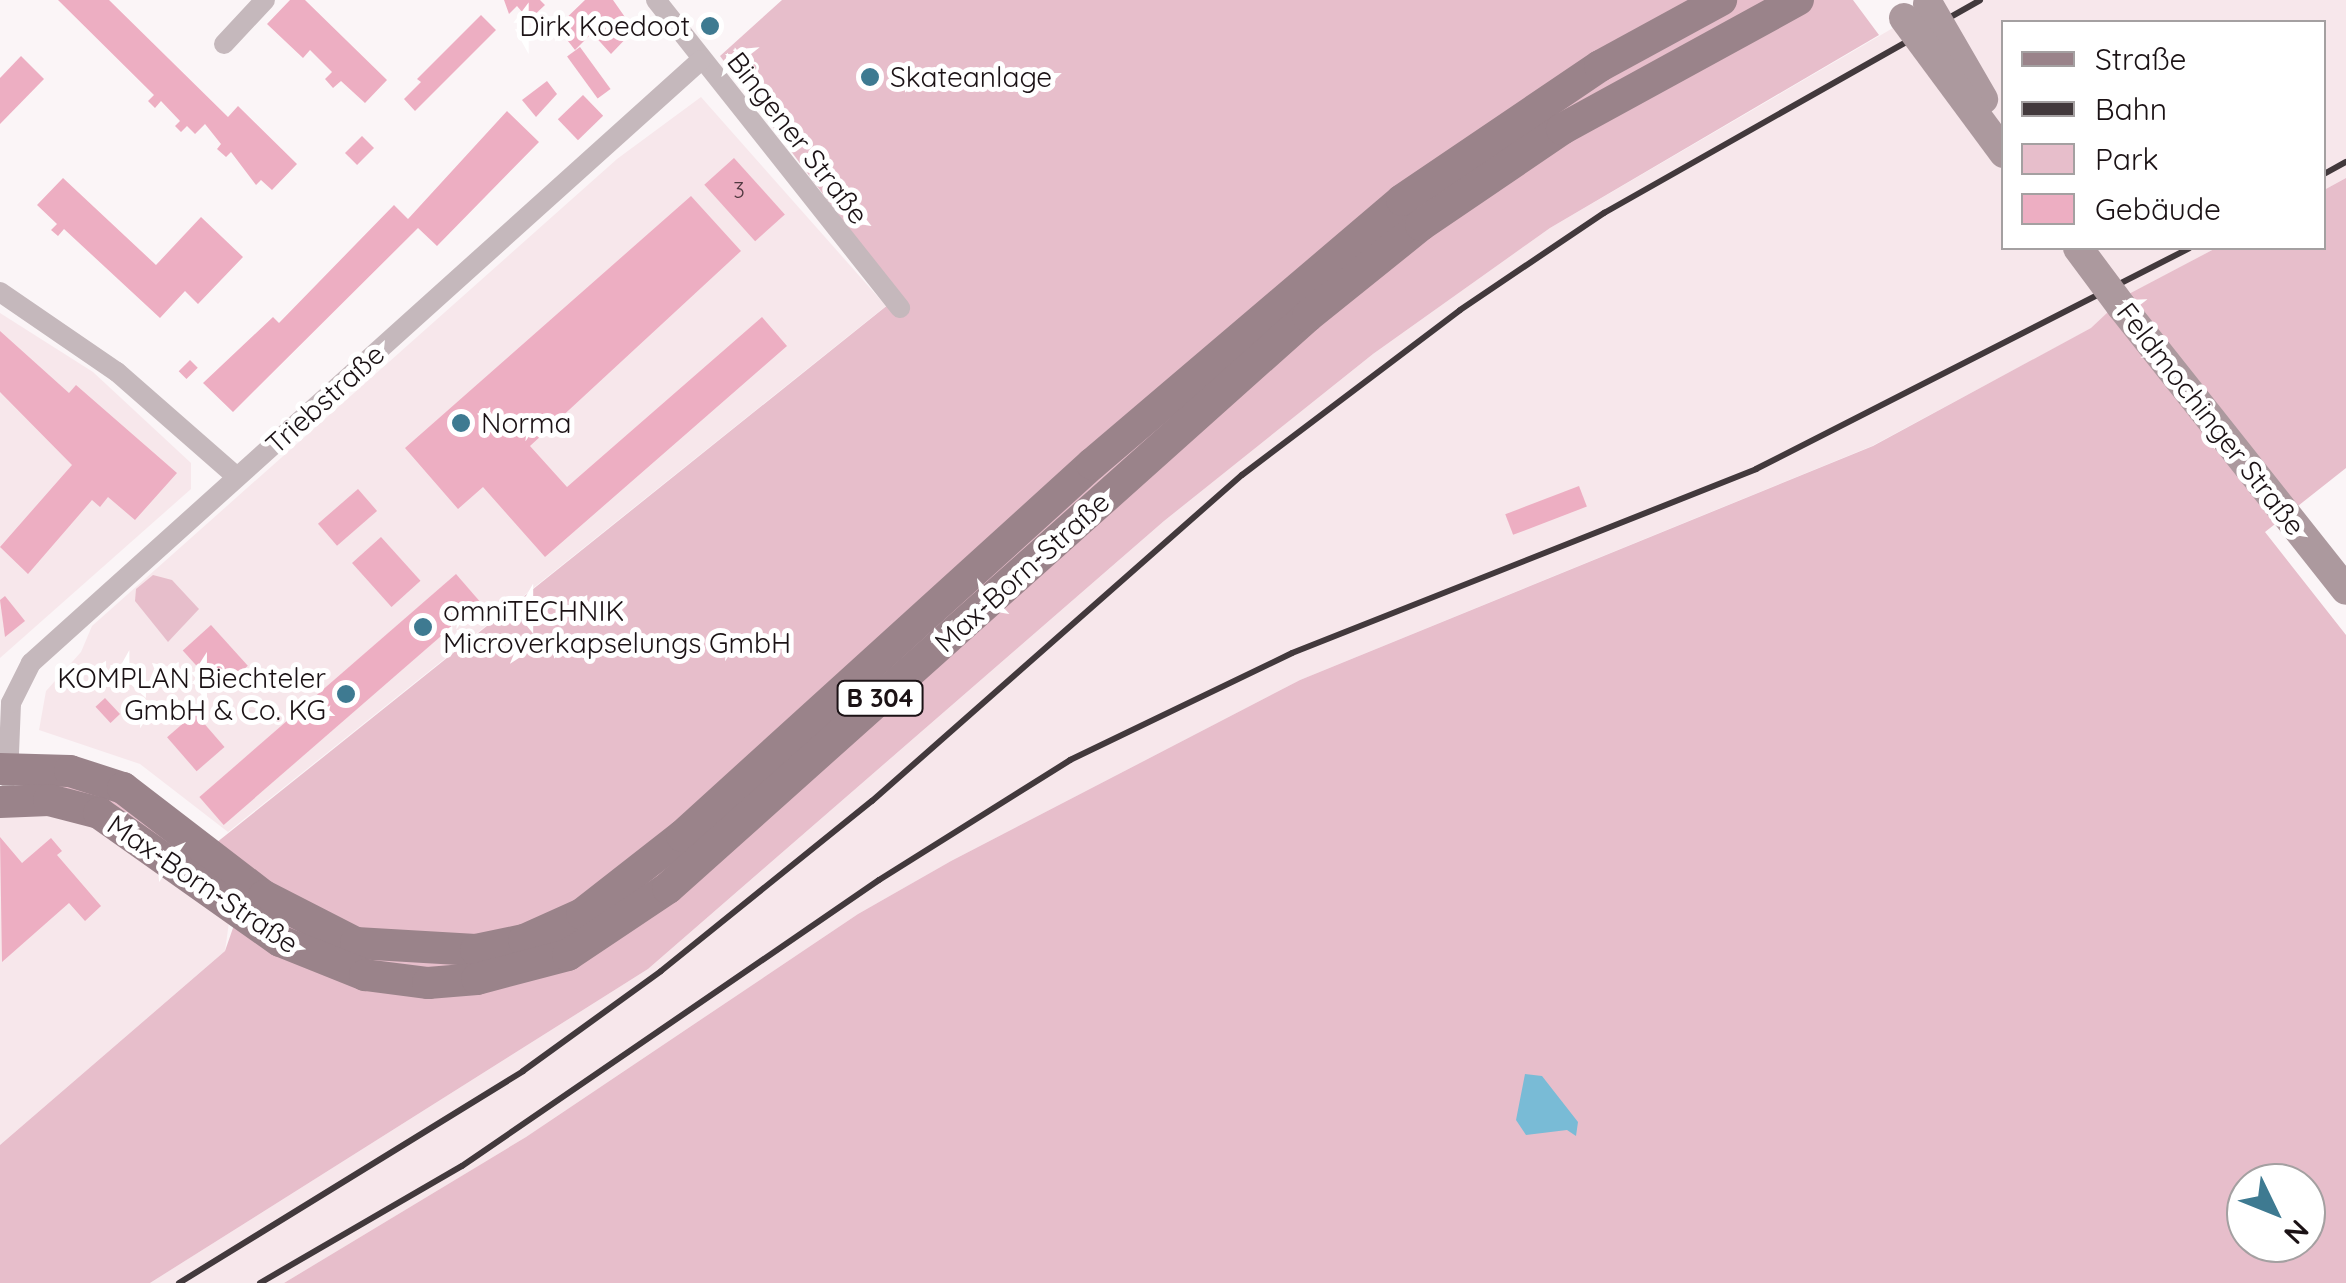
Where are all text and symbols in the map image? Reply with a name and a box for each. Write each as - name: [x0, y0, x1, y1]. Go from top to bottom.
- place label: Dirk Koedoot: [519, 9, 690, 43]
- marker: Dirk Koedoot: [699, 15, 721, 37]
- legend: [2001, 20, 2326, 250]
- text: Straße: [2095, 40, 2187, 78]
- street label: Bingener Straße: [720, 45, 876, 231]
- place label: Skateanlage: [890, 60, 1052, 94]
- marker: Skateanlage: [859, 66, 881, 88]
- text: Bahn: [2095, 90, 2167, 128]
- text: Park: [2095, 140, 2159, 178]
- house number: 3: [733, 178, 745, 204]
- text: Gebäude: [2095, 190, 2221, 228]
- street label: Feldmochinger Straße: [2110, 296, 2312, 542]
- street label: Triebstraße: [259, 337, 391, 461]
- place label: Norma: [481, 406, 572, 440]
- marker: Norma: [450, 412, 472, 434]
- street label: Max-Born-Straße: [928, 485, 1116, 659]
- place label: omniTECHNIK Microverkapselungs GmbH: [443, 594, 791, 660]
- marker: omniTECHNIK Microverkapselungs GmbH: [412, 616, 434, 638]
- place label: KOMPLAN Biechteler GmbH & Co. KG: [57, 661, 326, 727]
- road number: B 304: [835, 678, 925, 718]
- marker: KOMPLAN Biechteler GmbH & Co. KG: [335, 683, 357, 705]
- street label: Max-Born-Straße: [101, 808, 305, 960]
- north arrow: [2226, 1163, 2326, 1263]
- text: N: [2277, 1213, 2317, 1252]

